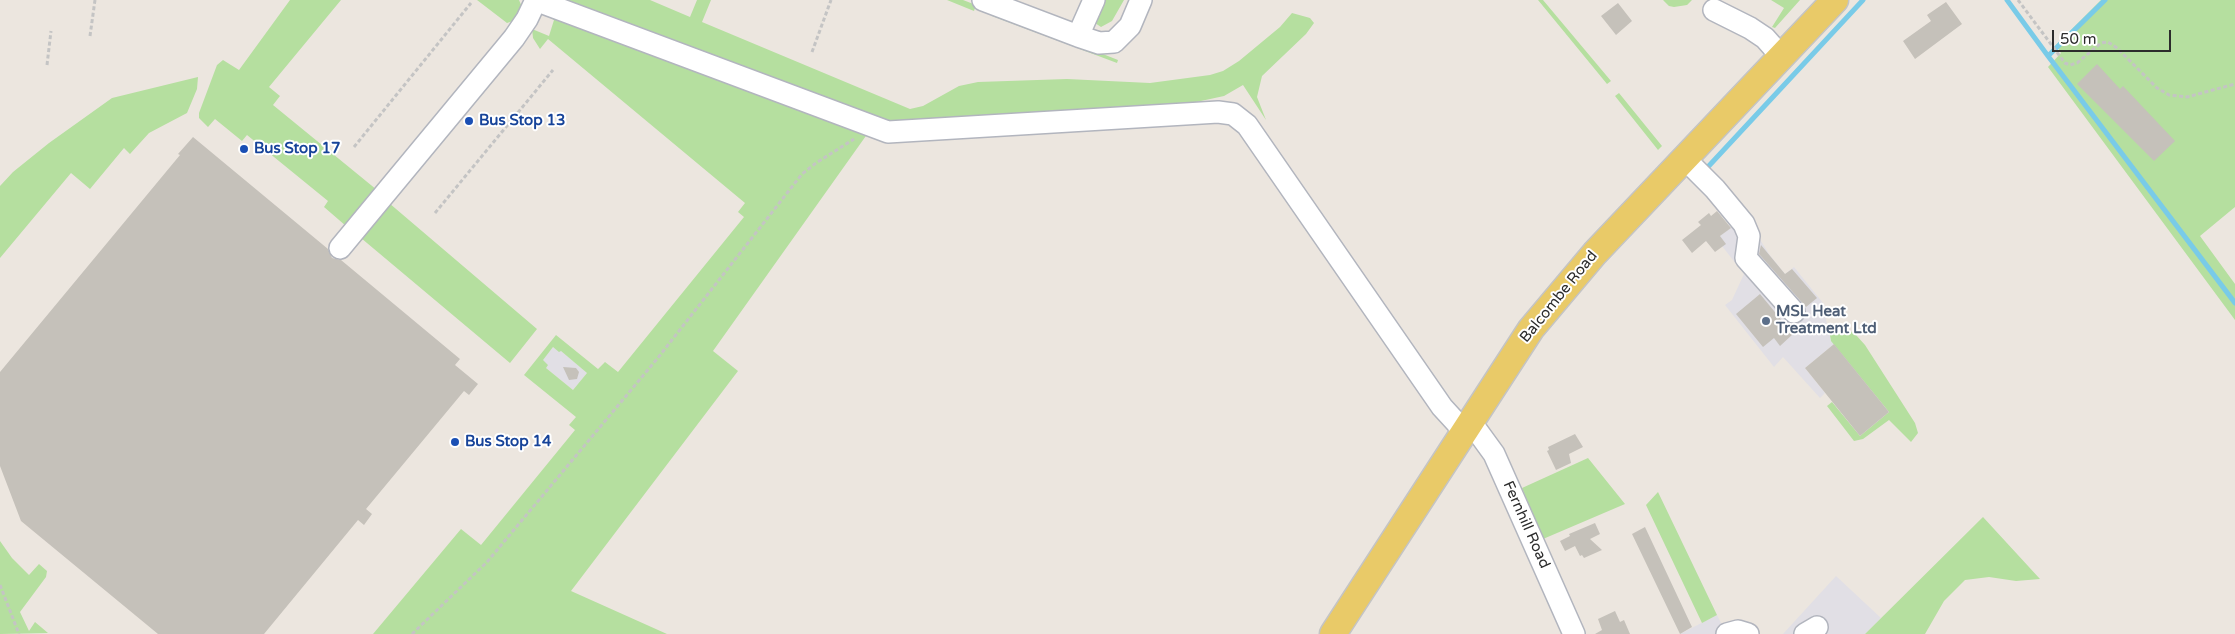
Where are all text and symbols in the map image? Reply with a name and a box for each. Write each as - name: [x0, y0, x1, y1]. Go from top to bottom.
- scale bar: [2055, 20, 2174, 52]
- text: 50 m: [2060, 30, 2097, 48]
- place label: Bus Stop 13: [479, 112, 565, 130]
- marker: Bus Stop 13: [463, 115, 475, 127]
- place label: Bus Stop 17: [254, 140, 340, 158]
- marker: Bus Stop 17: [238, 143, 250, 155]
- street label: Balcombe Road: [1516, 247, 1602, 347]
- place label: MSL Heat Treatment Ltd: [1776, 303, 1877, 338]
- marker: MSL Heat Treatment Ltd: [1760, 315, 1772, 327]
- place label: Bus Stop 14: [465, 433, 551, 451]
- marker: Bus Stop 14: [449, 436, 461, 448]
- street label: Fernhill Road: [1499, 478, 1553, 572]

